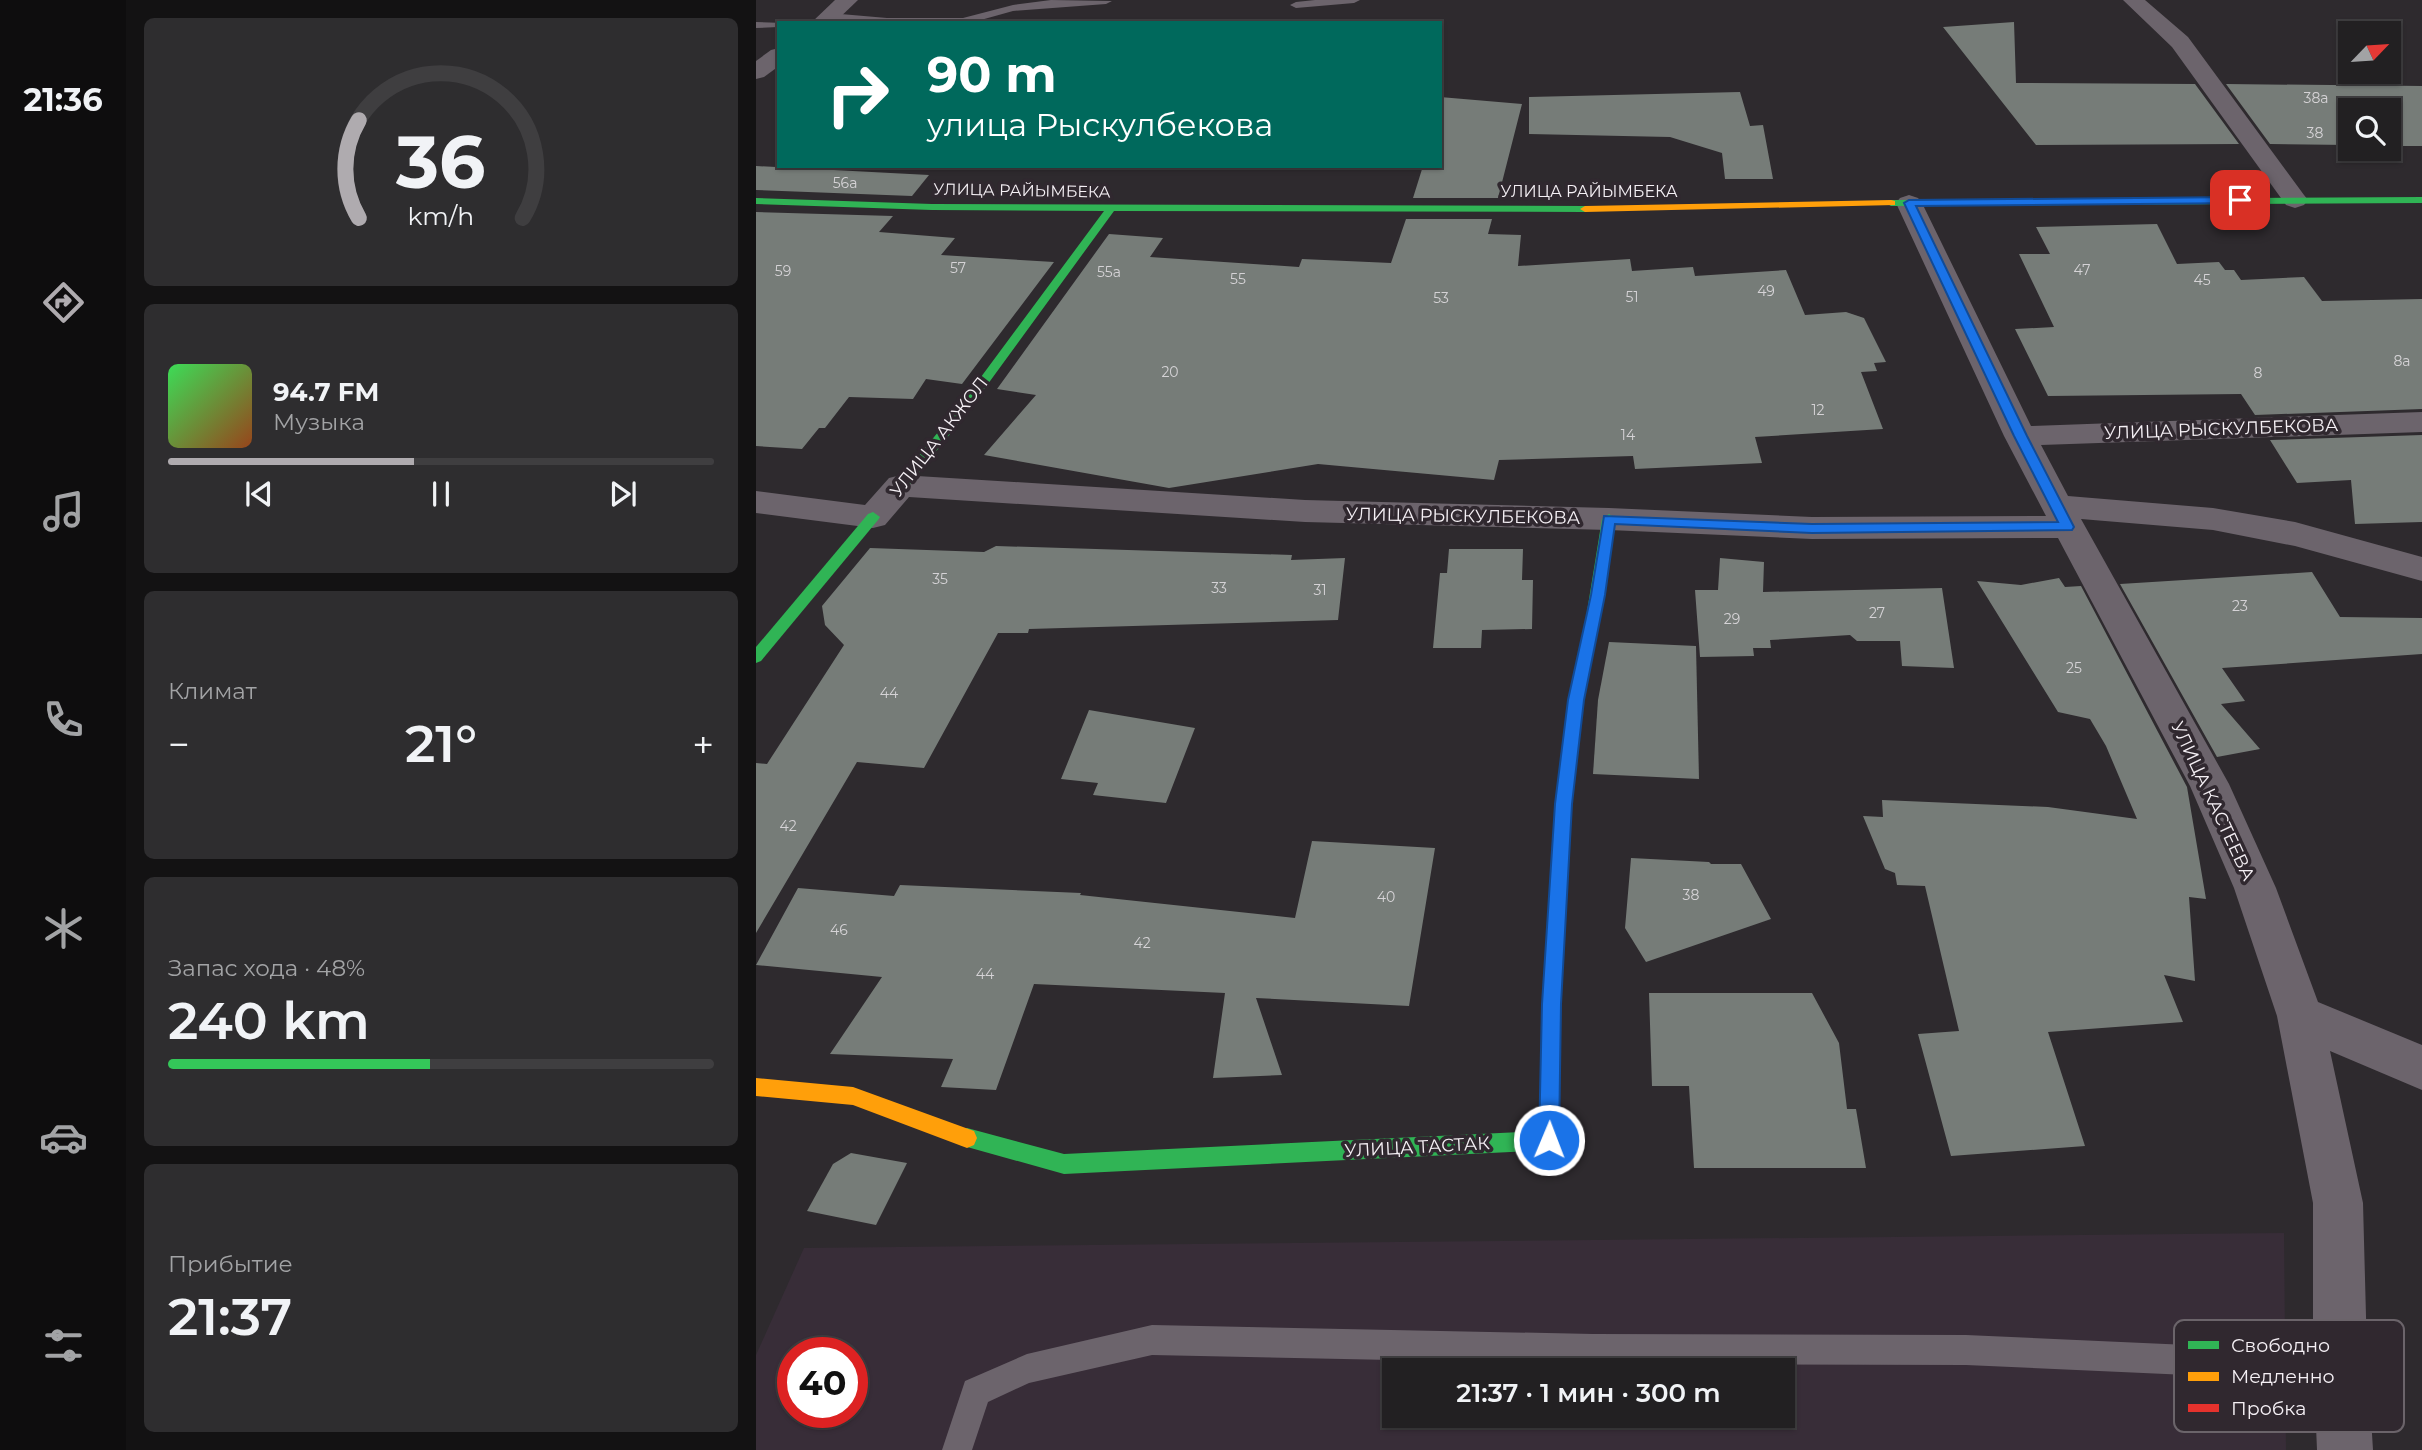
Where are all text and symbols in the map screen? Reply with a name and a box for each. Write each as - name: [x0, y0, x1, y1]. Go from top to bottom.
- north arrow: [2338, 21, 2401, 84]
- map controls: [2338, 21, 2401, 161]
- text: 90 m: [927, 45, 1057, 104]
- icon: right: [812, 49, 903, 140]
- text: 21:36: [23, 80, 103, 119]
- house number: 38а: [2304, 89, 2329, 107]
- button: search: [2338, 98, 2401, 161]
- text: улица Рыскулбекова: [927, 105, 1273, 144]
- text: 36: [395, 119, 486, 207]
- house number: 38: [2307, 124, 2323, 142]
- pin: [2210, 170, 2270, 230]
- house number: 56а: [833, 174, 857, 192]
- street label: УЛИЦА РАЙЫМБЕКА: [933, 179, 1111, 202]
- icon: arrive: [2221, 181, 2259, 219]
- street label: УЛИЦА РАЙЫМБЕКА: [1500, 182, 1678, 201]
- text: km/h: [408, 201, 474, 231]
- house number: 57: [950, 259, 966, 277]
- house number: 47: [2074, 261, 2090, 279]
- house number: 59: [775, 262, 791, 280]
- house number: 55а: [1097, 263, 1121, 281]
- house number: 55: [1230, 270, 1246, 288]
- house number: 45: [2193, 271, 2211, 289]
- icon: directions: [39, 278, 88, 327]
- house number: 49: [1757, 282, 1775, 300]
- house number: 51: [1626, 288, 1638, 306]
- house number: 53: [1433, 289, 1449, 307]
- house number: 8а: [2393, 352, 2411, 370]
- house number: 20: [1161, 363, 1179, 381]
- house number: 8: [2254, 364, 2263, 382]
- street label: УЛИЦА АКЖОЛ: [885, 373, 993, 501]
- text: 94.7 FM: [273, 376, 379, 408]
- house number: 12: [1811, 401, 1825, 419]
- text: Музыка: [273, 408, 365, 436]
- street label: УЛИЦА РЫСКУЛБЕКОВА: [2104, 414, 2339, 444]
- house number: 14: [1621, 426, 1636, 444]
- icon: previous: [240, 475, 278, 513]
- icon: pause: [422, 475, 460, 513]
- icon: next: [604, 475, 642, 513]
- icon: music: [39, 487, 88, 536]
- street label: УЛИЦА РЫСКУЛБЕКОВА: [1346, 503, 1581, 529]
- house number: 35: [932, 570, 948, 588]
- house number: 33: [1211, 579, 1227, 597]
- house number: 31: [1314, 581, 1326, 599]
- house number: 23: [2232, 597, 2248, 615]
- house number: 27: [1869, 604, 1885, 622]
- house number: 29: [1724, 610, 1740, 628]
- house number: 25: [2066, 659, 2082, 677]
- text: Климат: [168, 677, 257, 705]
- house number: 44: [880, 684, 899, 702]
- icon: phone: [39, 695, 88, 744]
- text: 21°: [405, 712, 477, 775]
- street label: УЛИЦА КАСТЕЕВА: [2167, 718, 2260, 884]
- text: −: [168, 721, 190, 768]
- text: +: [692, 721, 714, 768]
- house number: 42: [779, 817, 797, 835]
- house number: 38: [1683, 886, 1699, 904]
- house number: 40: [1377, 888, 1395, 906]
- icon: climate: [39, 904, 88, 953]
- house number: 46: [830, 921, 848, 939]
- house number: 42: [1133, 934, 1151, 952]
- text: Запас хода · 48%: [168, 954, 365, 982]
- house number: 44: [976, 965, 995, 983]
- text: 240 km: [168, 989, 370, 1052]
- position arrow: [1512, 1103, 1586, 1177]
- icon: car: [39, 1113, 88, 1162]
- street label: УЛИЦА ТАСТАК: [1344, 1132, 1491, 1162]
- text: Прибытие: [168, 1250, 293, 1278]
- text: 21:37: [168, 1285, 292, 1348]
- legend: [2174, 1320, 2404, 1432]
- icon: filters: [39, 1321, 88, 1370]
- text: Свободно: [2231, 1334, 2330, 1357]
- speed limit sign: 40: [777, 1337, 868, 1428]
- text: Медленно: [2231, 1365, 2335, 1388]
- text: 21:37 · 1 мин · 300 m: [1456, 1377, 1721, 1409]
- text: Пробка: [2231, 1397, 2306, 1420]

